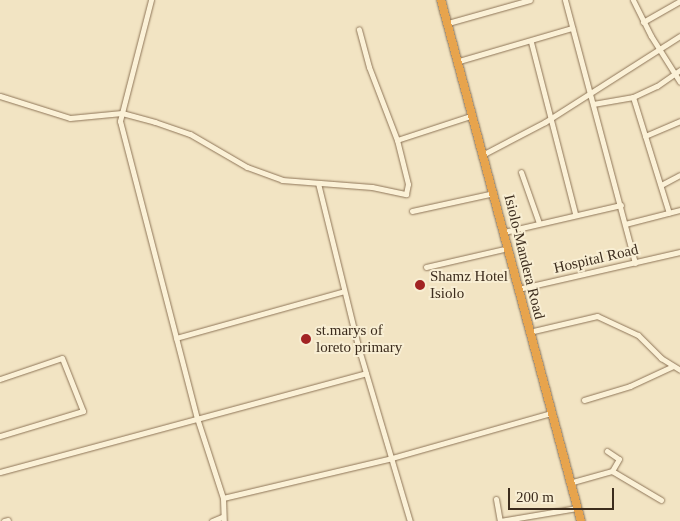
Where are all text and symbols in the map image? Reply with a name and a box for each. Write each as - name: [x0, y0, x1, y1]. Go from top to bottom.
- street label: Isiolo-Mandera Road: [500, 193, 548, 321]
- street label: Hospital Road: [552, 241, 640, 277]
- place label: Shamz Hotel Isiolo: [430, 267, 508, 302]
- marker: Shamz Hotel Isiolo: [414, 279, 426, 291]
- place label: st.marys of loreto primary: [316, 321, 402, 356]
- marker: st.marys of loreto primary: [300, 333, 312, 345]
- scale bar: [510, 478, 616, 510]
- text: 200 m: [516, 489, 554, 505]

